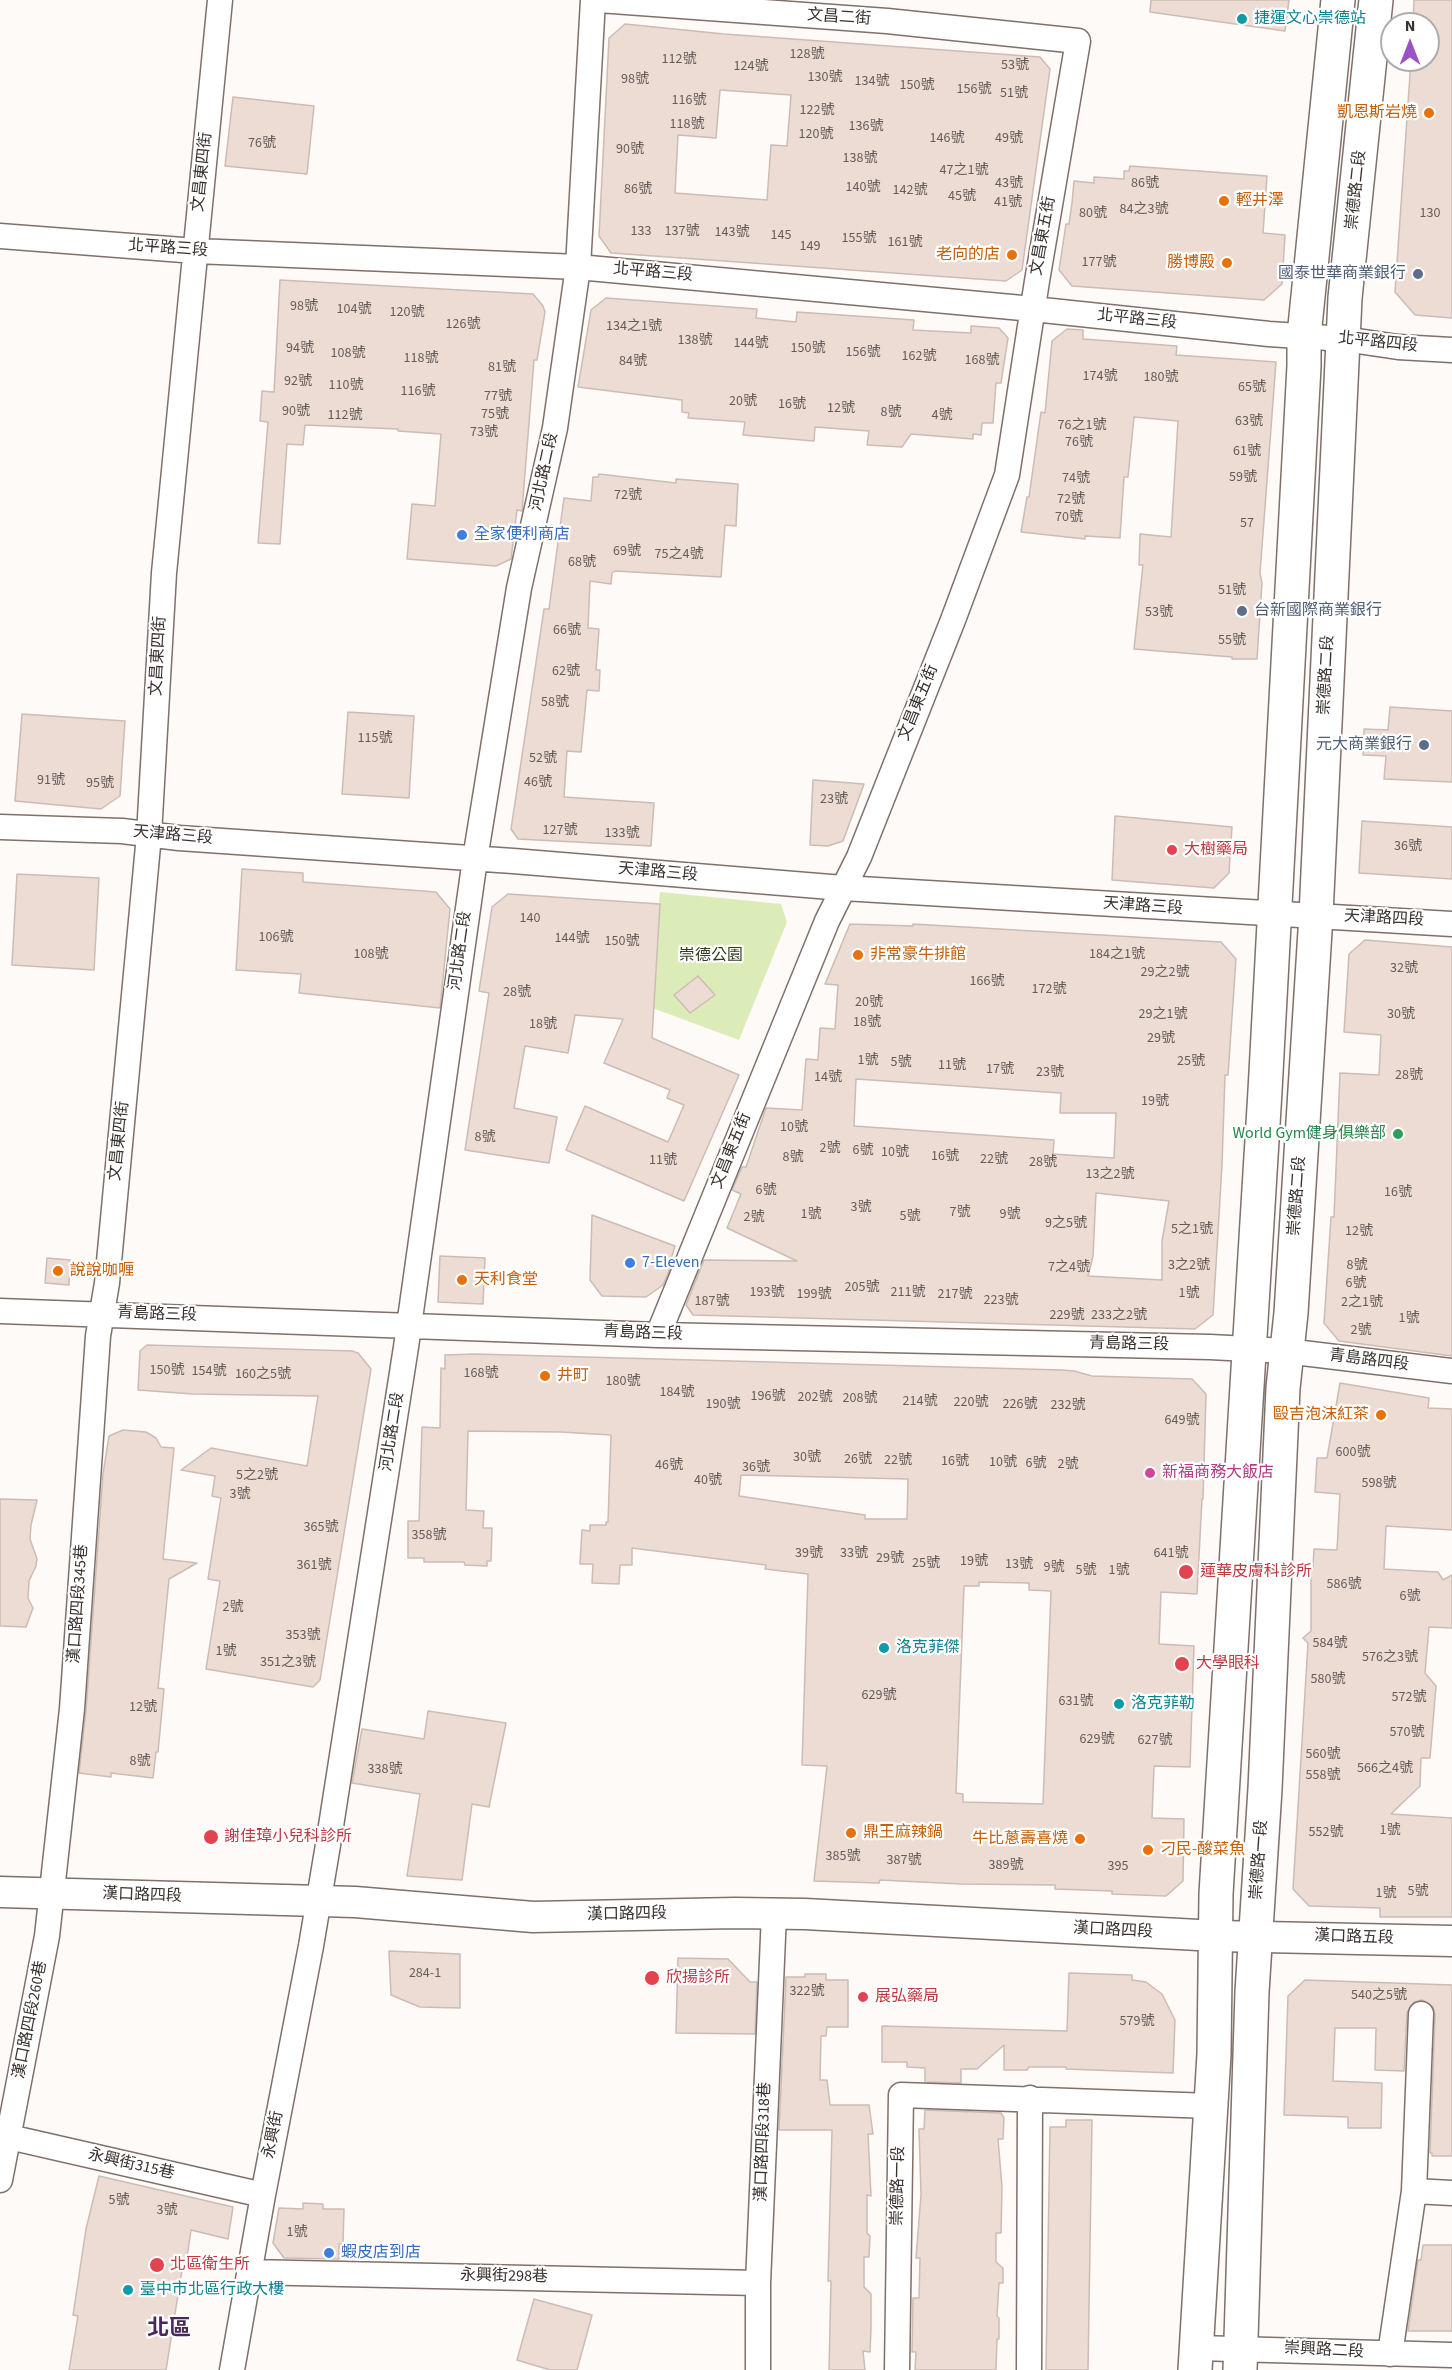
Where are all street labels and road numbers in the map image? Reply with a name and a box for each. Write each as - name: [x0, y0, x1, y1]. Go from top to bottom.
- street label: 文昌二街: [806, 6, 872, 30]
- street label: 文昌東四街: [189, 131, 217, 213]
- street label: 崇德路二段: [1343, 149, 1371, 231]
- street label: 文昌東五街: [1028, 195, 1060, 277]
- street label: 北平路三段: [127, 237, 209, 261]
- street label: 北平路三段: [612, 260, 694, 286]
- street label: 北平路三段: [1096, 306, 1178, 334]
- street label: 北平路四段: [1337, 329, 1419, 357]
- street label: 河北路二段: [527, 431, 563, 513]
- street label: 文昌東四街: [147, 616, 171, 696]
- street label: 崇德路二段: [1315, 635, 1339, 715]
- street label: 文昌東五街: [895, 662, 943, 744]
- street label: 天津路三段: [132, 823, 214, 849]
- street label: 天津路三段: [617, 860, 699, 886]
- street label: 天津路三段: [1102, 895, 1184, 919]
- street label: 天津路四段: [1344, 907, 1424, 931]
- street label: 河北路二段: [446, 910, 476, 992]
- street label: 文昌東四街: [106, 1100, 134, 1182]
- street label: 文昌東五街: [708, 1110, 756, 1192]
- street label: 崇德路二段: [1286, 1155, 1310, 1237]
- street label: 青島路三段: [117, 1304, 197, 1326]
- street label: 青島路三段: [603, 1323, 683, 1345]
- street label: 青島路三段: [1089, 1335, 1169, 1355]
- street label: 青島路四段: [1328, 1347, 1410, 1375]
- street label: 河北路二段: [377, 1391, 409, 1473]
- street label: 漢口路四段345巷: [65, 1544, 93, 1664]
- street label: 崇德路一段: [1248, 1819, 1272, 1901]
- street label: 漢口路四段: [102, 1885, 182, 1907]
- street label: 漢口路四段: [587, 1905, 667, 1925]
- street label: 漢口路四段: [1073, 1919, 1153, 1943]
- street label: 漢口路五段: [1314, 1927, 1394, 1949]
- street label: 漢口路四段260巷: [10, 1959, 52, 2081]
- street label: 漢口路四段318巷: [752, 2082, 776, 2202]
- street label: 永興街: [260, 2110, 288, 2160]
- street label: 永興街315巷: [86, 2146, 176, 2184]
- street label: 崇德路一段: [889, 2146, 909, 2226]
- street label: 永興街298巷: [460, 2267, 548, 2287]
- street label: 崇興路二段: [1284, 2339, 1364, 2363]

